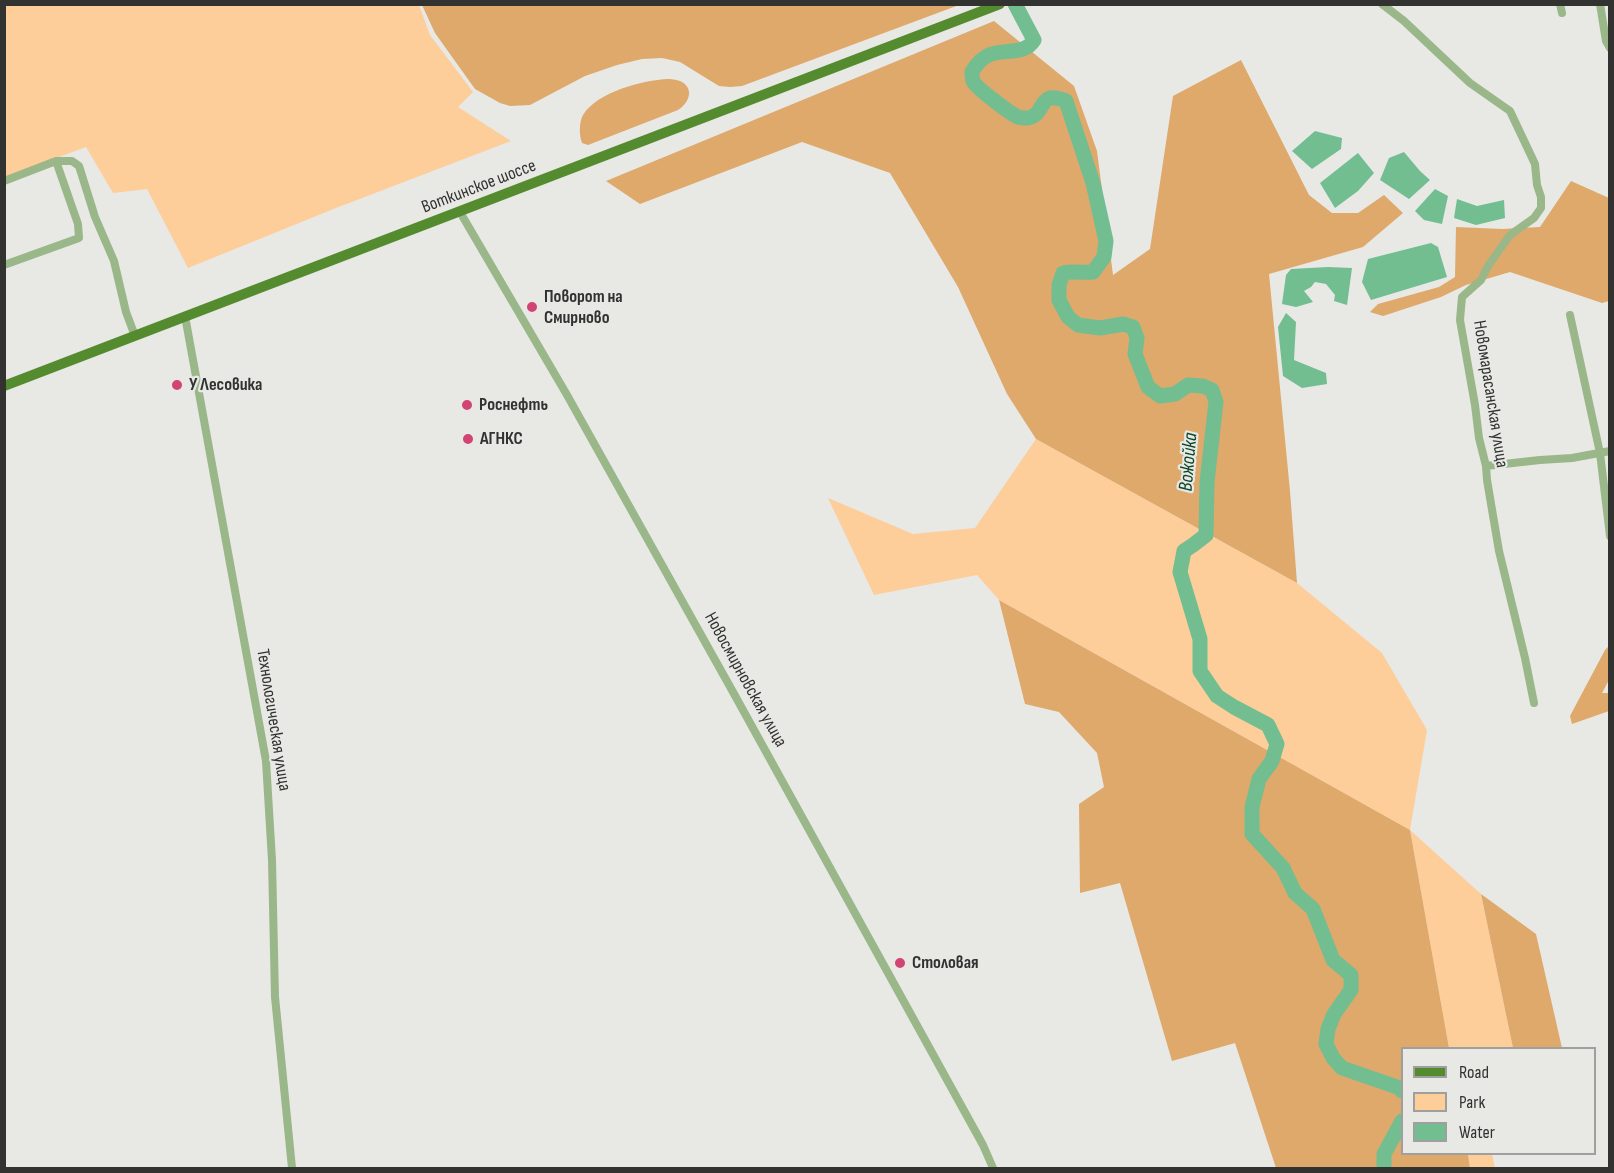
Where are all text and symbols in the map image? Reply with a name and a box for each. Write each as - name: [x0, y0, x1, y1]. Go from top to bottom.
- street label: Воткинское шоссе: [419, 155, 539, 219]
- place label: Поворот на Смирново: [544, 286, 623, 328]
- marker: Поворот на Смирново: [525, 300, 539, 314]
- street label: Новомарасанская улица: [1468, 319, 1512, 469]
- place label: У Лесовика: [189, 374, 262, 396]
- marker: У Лесовика: [170, 378, 184, 392]
- place label: Роснефть: [479, 394, 548, 416]
- marker: Роснефть: [460, 398, 474, 412]
- place label: АГНКС: [480, 428, 523, 450]
- marker: АГНКС: [461, 432, 475, 446]
- water label: Вожойка: [1174, 432, 1204, 492]
- street label: Новосмирновская улица: [699, 609, 791, 751]
- street label: Технологическая улица: [251, 648, 295, 792]
- place label: Столовая: [912, 952, 979, 974]
- marker: Столовая: [893, 956, 907, 970]
- legend: [1401, 1047, 1596, 1155]
- text: Road: [1459, 1062, 1489, 1083]
- text: Park: [1459, 1092, 1485, 1113]
- text: Water: [1459, 1122, 1495, 1143]

